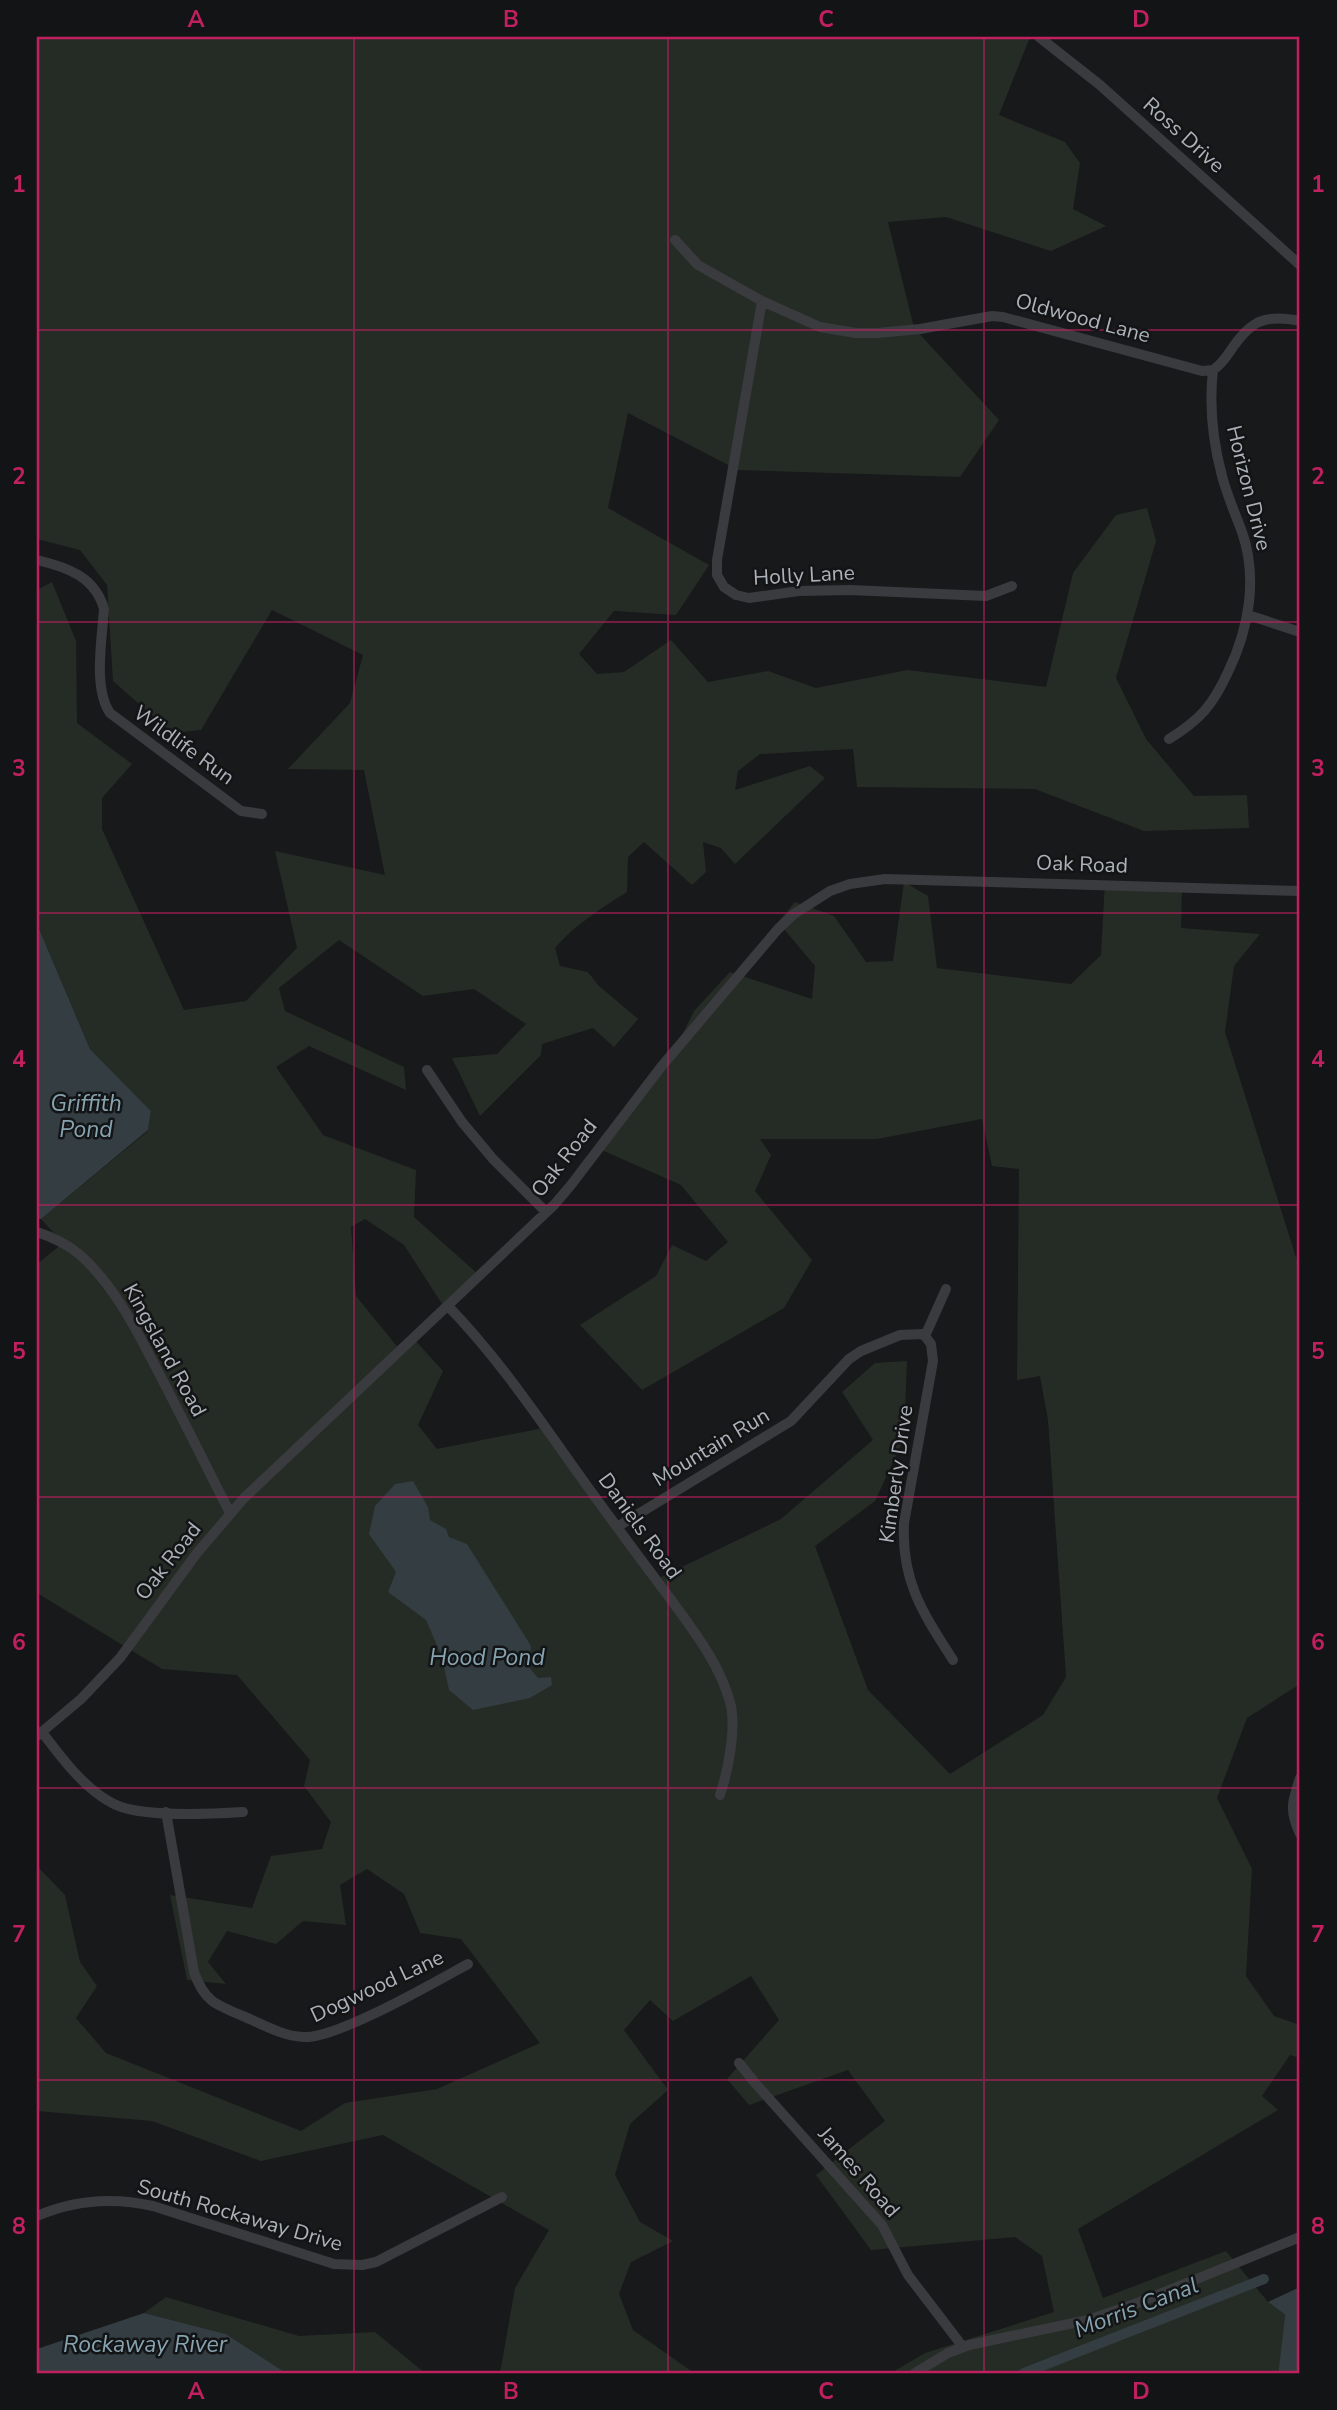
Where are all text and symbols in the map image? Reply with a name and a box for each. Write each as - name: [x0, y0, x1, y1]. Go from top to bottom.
- text: A: [187, 4, 205, 35]
- text: B: [503, 4, 519, 35]
- text: C: [818, 4, 834, 35]
- text: D: [1132, 4, 1150, 35]
- street label: Ross Drive: [1137, 91, 1231, 179]
- text: 1: [12, 169, 26, 200]
- text: 1: [1311, 169, 1325, 200]
- street label: Oldwood Lane: [1012, 287, 1154, 349]
- street label: Horizon Drive: [1220, 422, 1278, 554]
- text: 2: [12, 461, 26, 492]
- text: 2: [1311, 461, 1325, 492]
- street label: Holly Lane: [752, 558, 856, 592]
- street label: Wildlife Run: [128, 699, 240, 791]
- text: 3: [12, 753, 26, 784]
- text: 3: [1311, 753, 1325, 784]
- street label: Oak Road: [1036, 848, 1128, 880]
- text: 4: [12, 1044, 26, 1075]
- text: 4: [1311, 1044, 1325, 1075]
- water label: Griffith Pond: [50, 1088, 122, 1145]
- street label: Oak Road: [525, 1113, 603, 1203]
- street label: Kingsland Road: [117, 1278, 213, 1422]
- text: 5: [12, 1336, 26, 1367]
- text: 5: [1311, 1336, 1325, 1367]
- street label: Mountain Run: [647, 1401, 775, 1493]
- street label: Kimberly Drive: [872, 1403, 920, 1545]
- street label: Daniels Road: [592, 1467, 688, 1585]
- street label: Oak Road: [129, 1516, 207, 1606]
- text: 6: [12, 1627, 26, 1658]
- text: 6: [1311, 1627, 1325, 1658]
- water label: Hood Pond: [429, 1642, 545, 1673]
- text: 7: [12, 1919, 26, 1950]
- text: 7: [1311, 1919, 1325, 1950]
- street label: Dogwood Lane: [306, 1943, 448, 2029]
- street label: James Road: [811, 2120, 906, 2223]
- street label: South Rockaway Drive: [134, 2172, 346, 2258]
- text: 8: [12, 2211, 26, 2242]
- text: 8: [1311, 2211, 1325, 2242]
- water label: Morris Canal: [1070, 2270, 1203, 2345]
- water label: Rockaway River: [63, 2329, 228, 2360]
- text: A: [187, 2376, 205, 2407]
- text: B: [503, 2376, 519, 2407]
- text: C: [818, 2376, 834, 2407]
- text: D: [1132, 2376, 1150, 2407]

